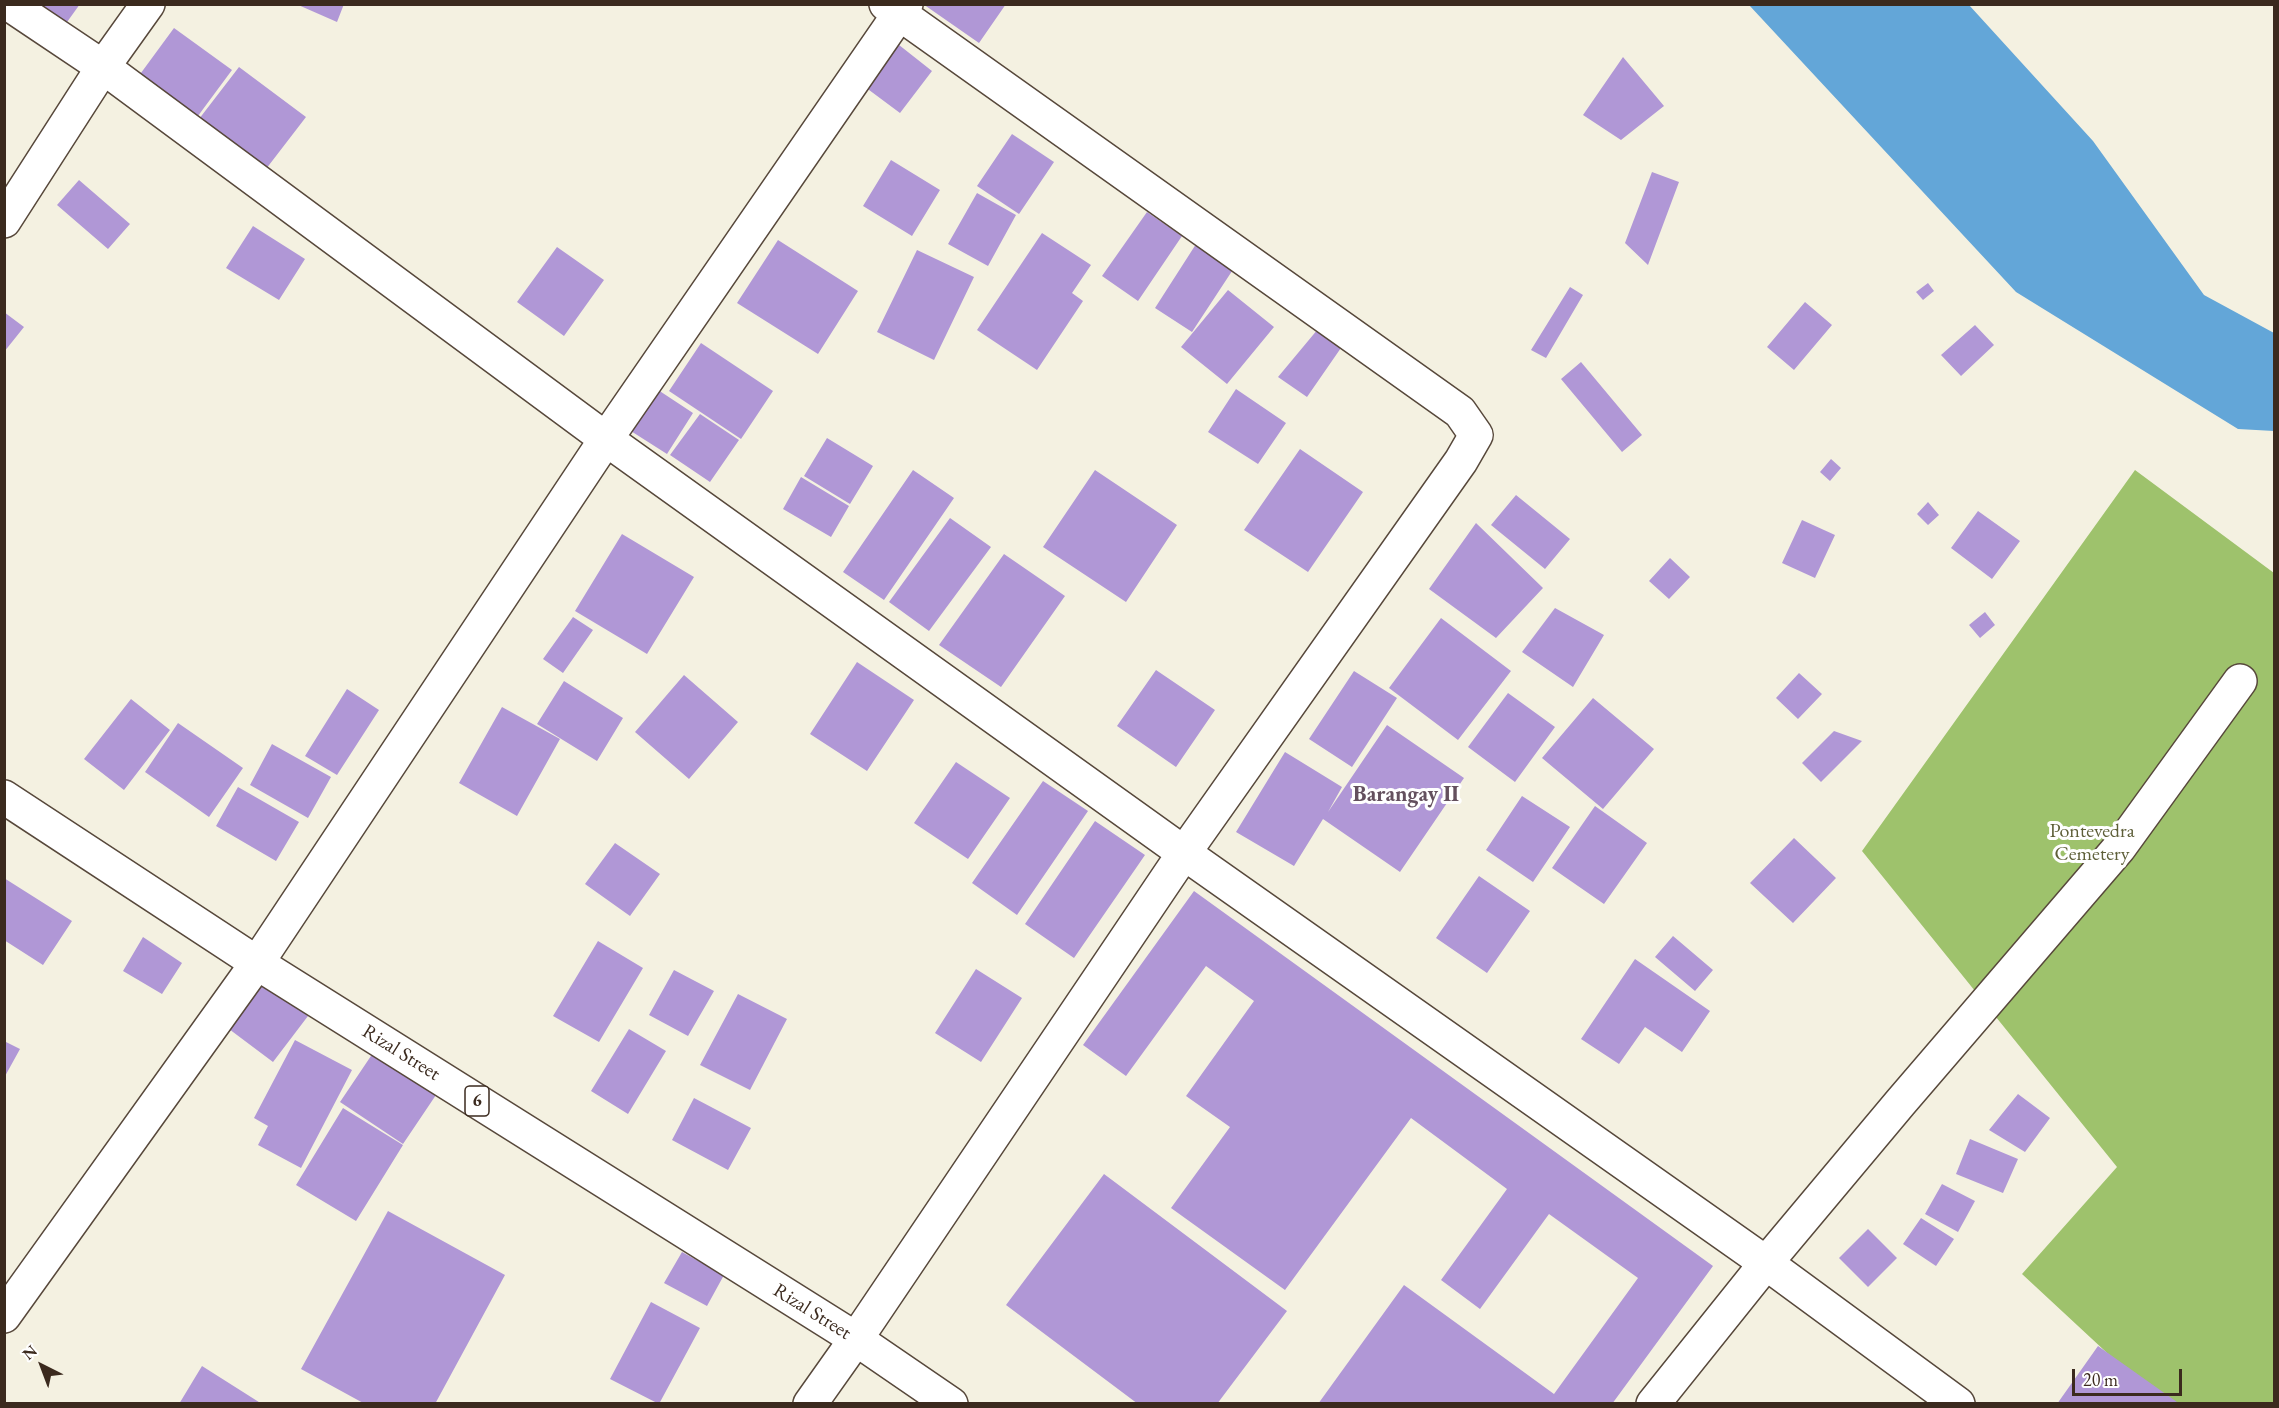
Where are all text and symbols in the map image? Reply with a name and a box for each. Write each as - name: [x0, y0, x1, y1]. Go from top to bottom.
- district label: Barangay Ⅱ: [1353, 782, 1459, 808]
- park label: Pontevedra Cemetery: [2049, 820, 2135, 867]
- street label: Rizal Street: [358, 1020, 444, 1086]
- road number: 6: [465, 1086, 489, 1116]
- street label: Rizal Street: [769, 1279, 855, 1345]
- north arrow: [12, 1336, 72, 1396]
- text: N: [18, 1340, 41, 1364]
- scale bar: [2075, 1357, 2184, 1395]
- text: 20 m: [2083, 1368, 2118, 1391]

